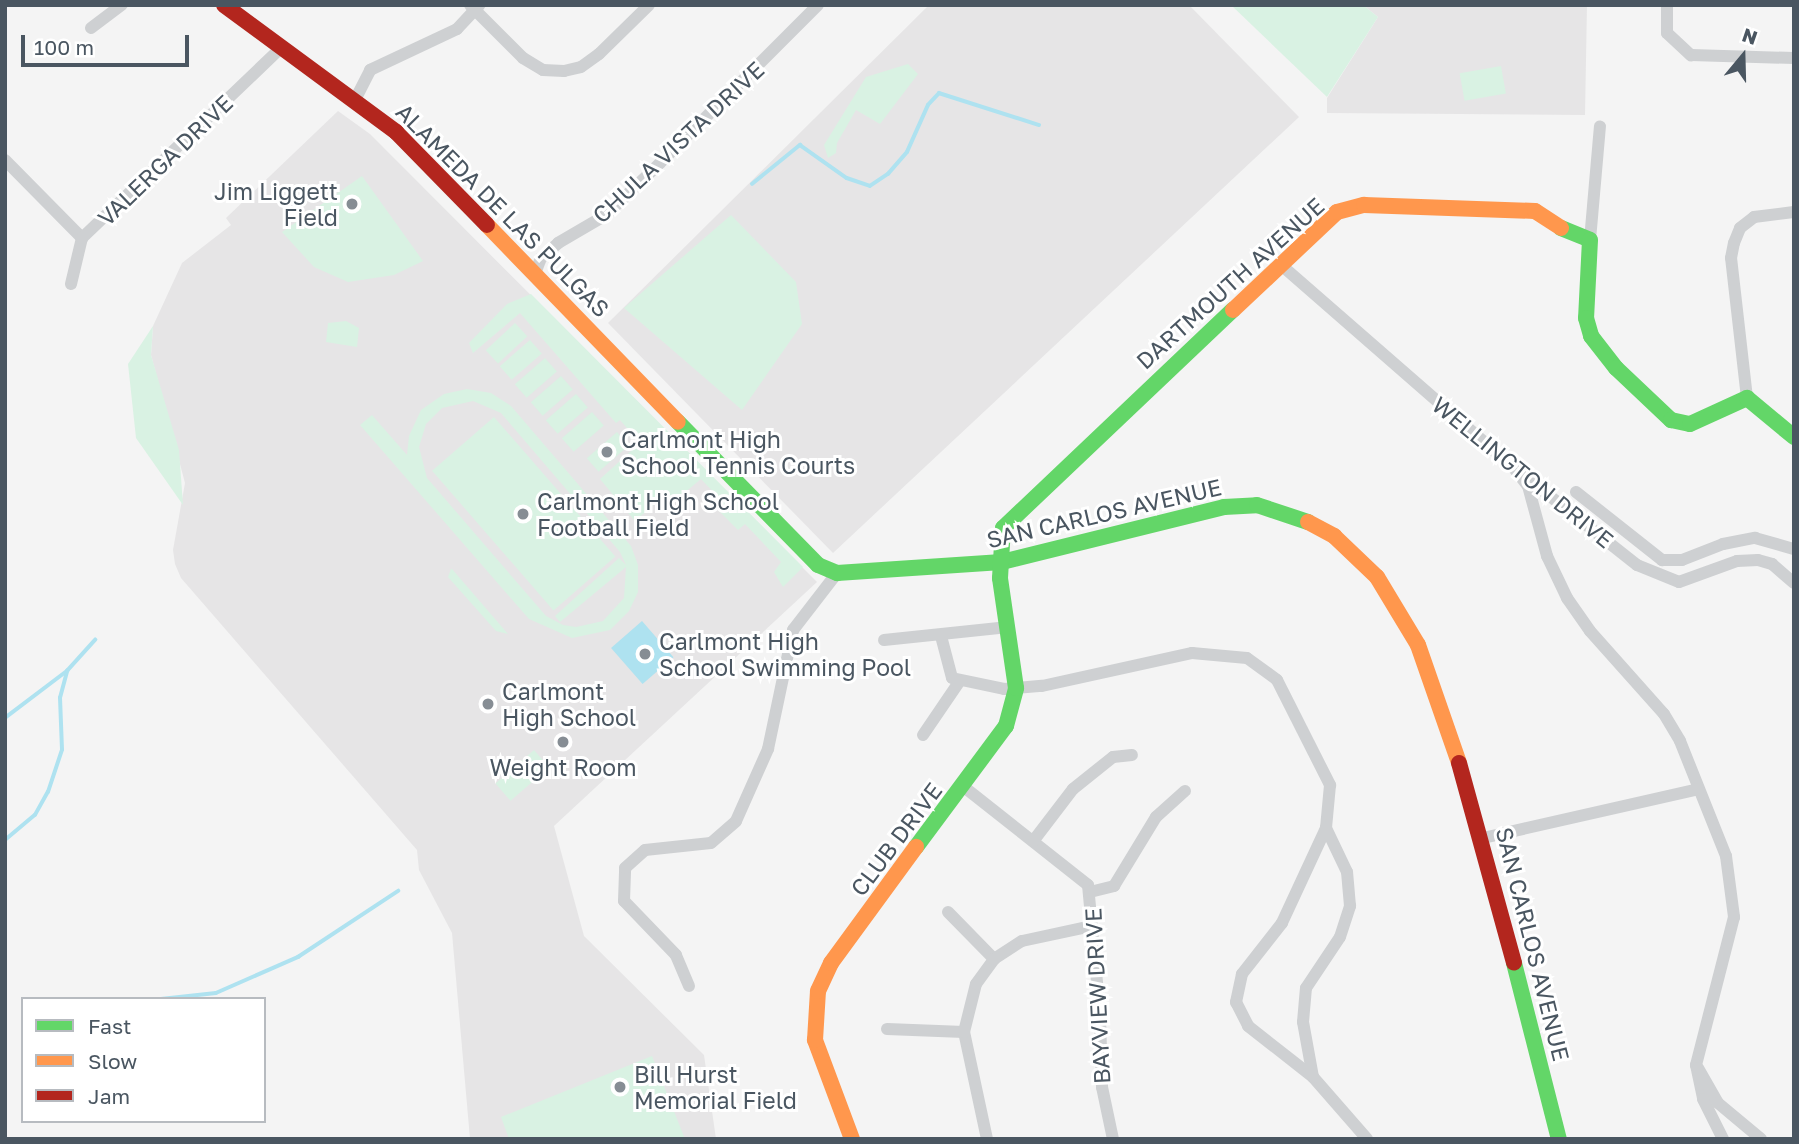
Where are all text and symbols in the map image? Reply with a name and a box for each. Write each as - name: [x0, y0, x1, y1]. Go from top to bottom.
- scale bar: [24, 21, 192, 65]
- north arrow: [1708, 21, 1778, 91]
- text: N: [1739, 22, 1761, 49]
- text: 100 m: [34, 34, 94, 60]
- street label: CHULA VISTA DRIVE: [587, 56, 769, 228]
- street label: VALERGA DRIVE: [92, 89, 238, 231]
- street label: ALAMEDA DE LAS PULGAS: [391, 98, 615, 322]
- place label: Jim Liggett Field: [214, 177, 338, 231]
- street label: DARTMOUTH AVENUE: [1131, 191, 1329, 375]
- marker: Jim Liggett Field: [344, 196, 360, 212]
- street label: WELLINGTON DRIVE: [1427, 390, 1619, 554]
- place label: Carlmont High School Tennis Courts: [621, 425, 855, 479]
- marker: Carlmont High School Tennis Courts: [599, 444, 615, 460]
- street label: SAN CARLOS AVENUE: [984, 473, 1224, 553]
- place label: Carlmont High School Football Field: [537, 487, 779, 541]
- marker: Carlmont High School Football Field: [515, 506, 531, 522]
- place label: Carlmont High School Swimming Pool: [659, 627, 911, 681]
- marker: Carlmont High School Swimming Pool: [637, 646, 653, 662]
- place label: Carlmont High School: [502, 677, 636, 731]
- marker: Carlmont High School: [480, 696, 496, 712]
- marker: Weight Room: [555, 734, 571, 750]
- place label: Weight Room: [489, 753, 637, 781]
- street label: CLUB DRIVE: [845, 777, 947, 901]
- street label: SAN CARLOS AVENUE: [1491, 824, 1575, 1064]
- street label: BAYVIEW DRIVE: [1079, 907, 1115, 1085]
- legend: [21, 997, 266, 1123]
- text: Fast: [88, 1013, 131, 1039]
- text: Slow: [88, 1048, 137, 1074]
- place label: Bill Hurst Memorial Field: [634, 1060, 797, 1114]
- marker: Bill Hurst Memorial Field: [612, 1079, 628, 1095]
- text: Jam: [88, 1083, 130, 1109]

